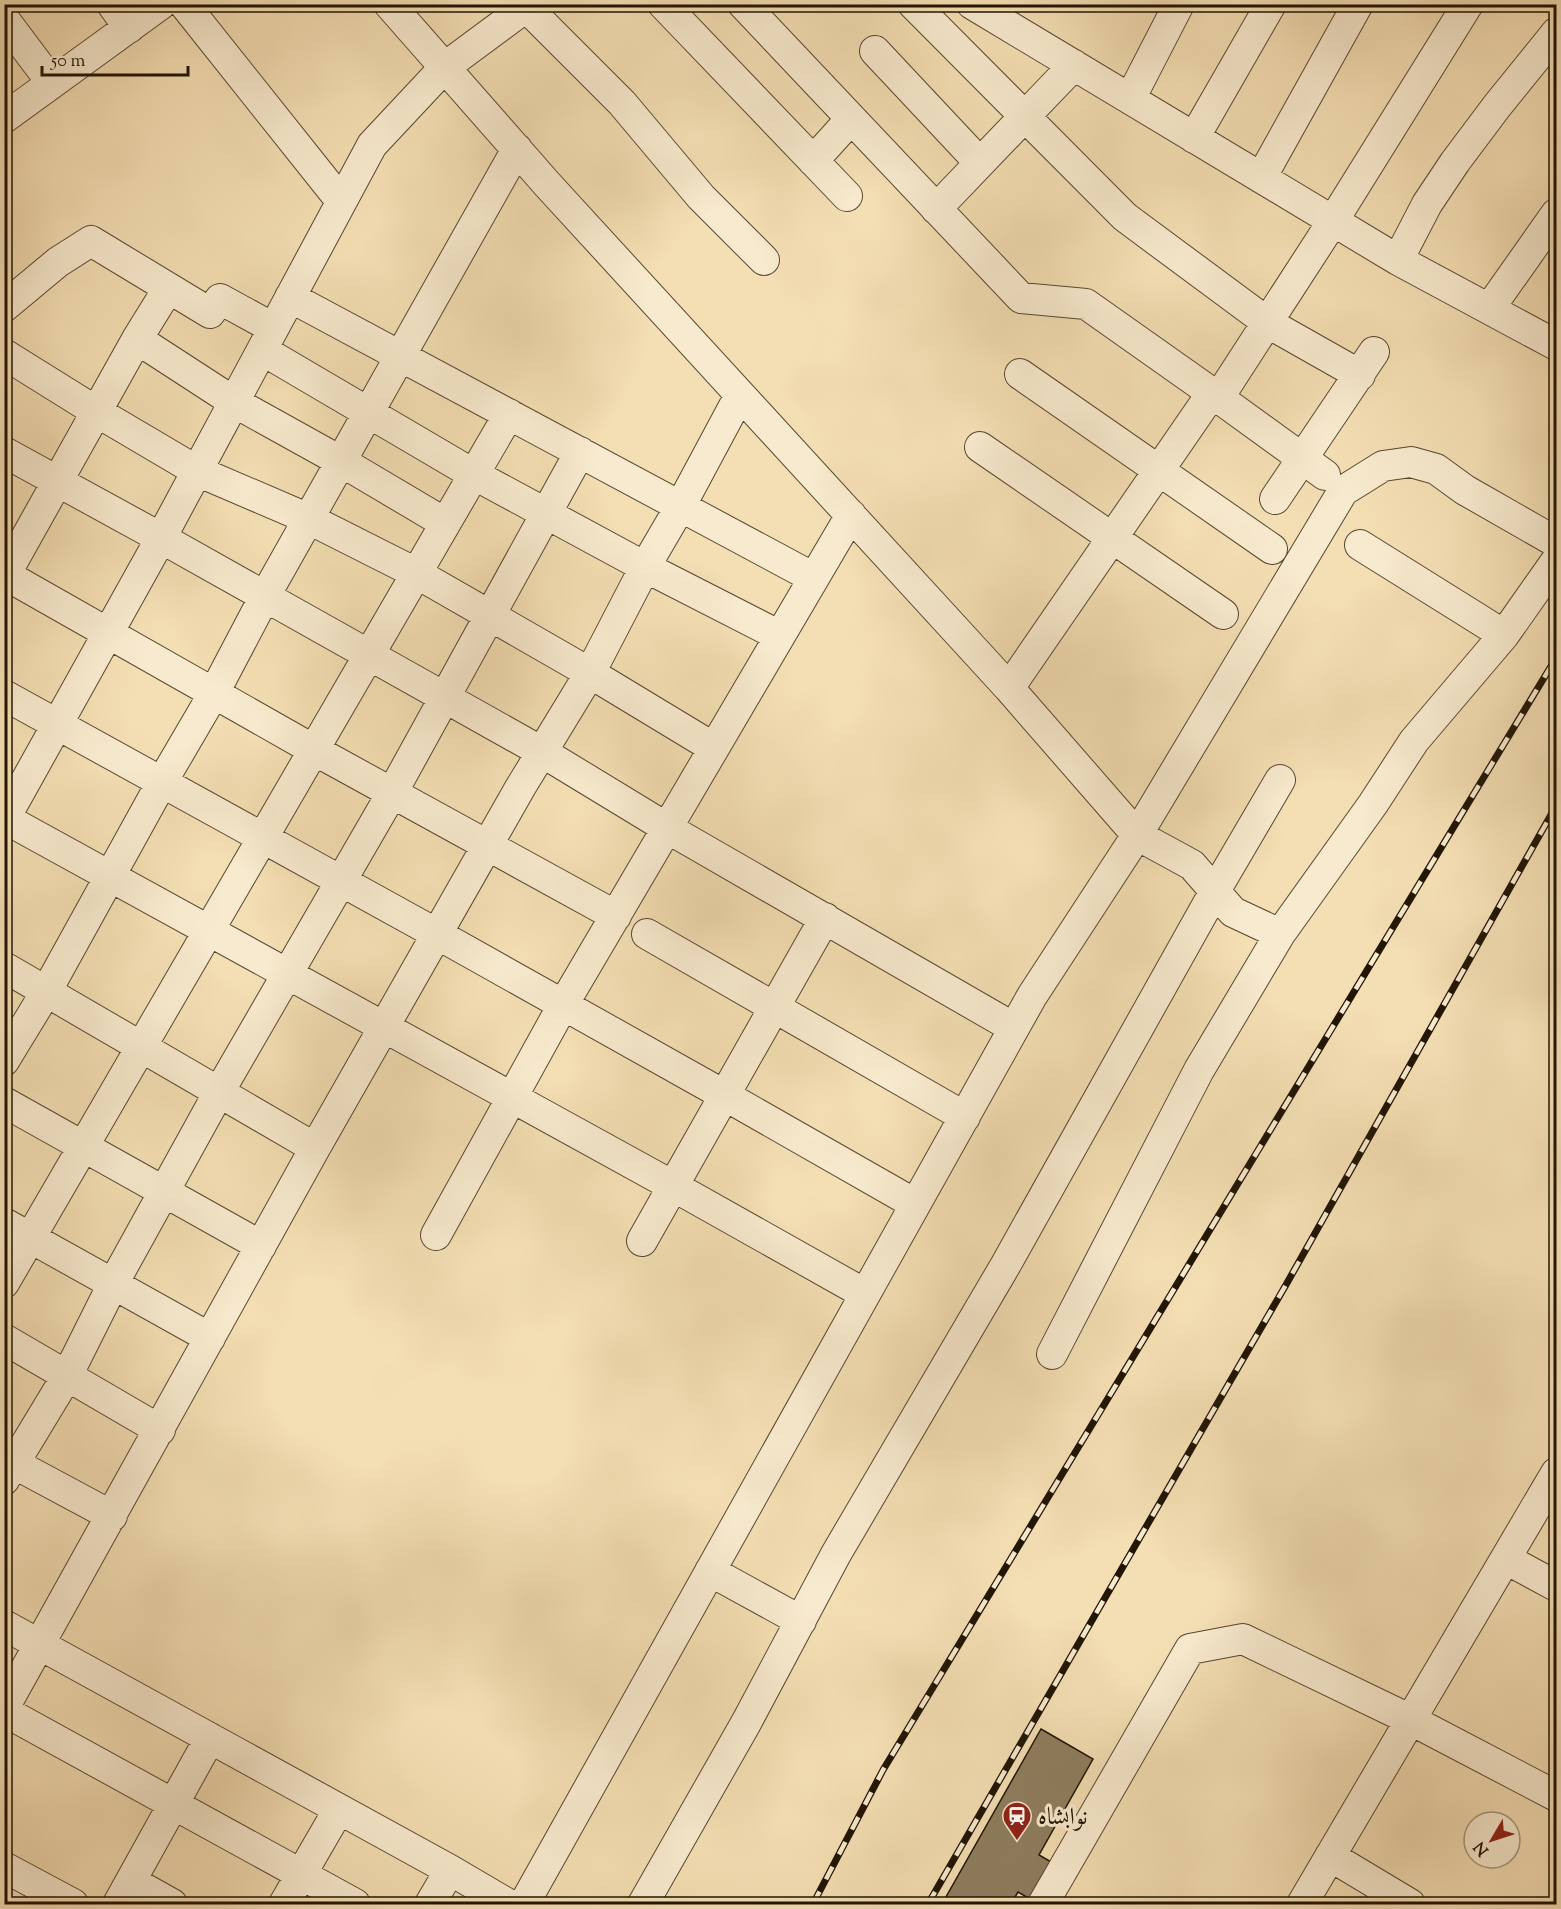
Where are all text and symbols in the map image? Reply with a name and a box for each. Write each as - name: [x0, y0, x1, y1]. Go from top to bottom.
- scale bar: [42, 39, 188, 77]
- text: 50 m: [50, 49, 86, 75]
- station icon: نوابشاہ: [1001, 1800, 1033, 1842]
- place label: نوابشاہ: [1038, 1801, 1087, 1835]
- north arrow: [1462, 1810, 1522, 1870]
- text: N: [1469, 1835, 1495, 1860]

